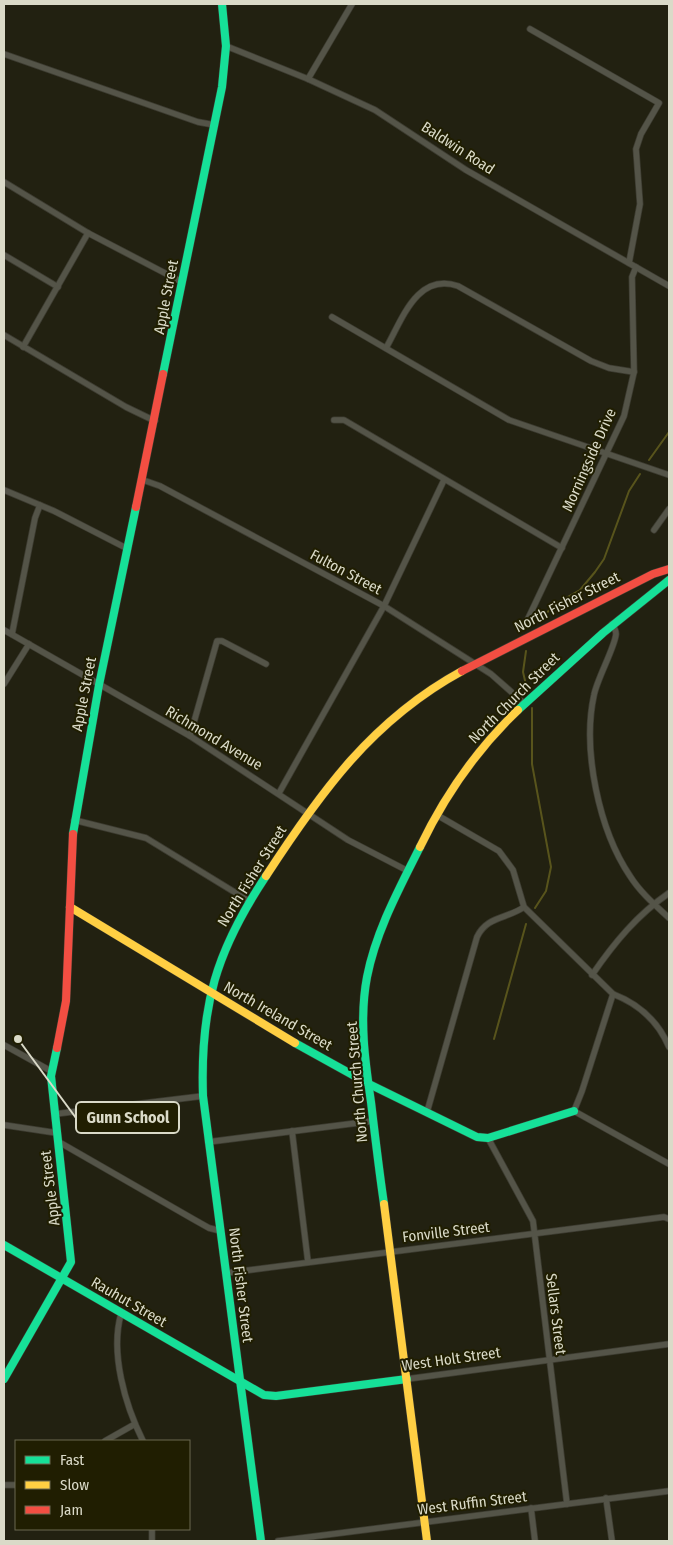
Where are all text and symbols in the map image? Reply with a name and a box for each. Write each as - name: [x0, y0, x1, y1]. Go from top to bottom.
- street label: Baldwin Road: [418, 118, 498, 178]
- street label: Apple Street: [150, 258, 182, 336]
- street label: Morningside Drive: [558, 406, 620, 514]
- street label: Fulton Street: [307, 546, 385, 598]
- street label: North Fisher Street: [511, 568, 623, 636]
- street label: North Church Street: [465, 649, 563, 747]
- street label: Apple Street: [68, 655, 100, 733]
- street label: Richmond Avenue: [162, 702, 266, 774]
- street label: North Fisher Street: [214, 822, 290, 930]
- street label: North Ireland Street: [221, 978, 336, 1054]
- street label: North Church Street: [343, 1021, 371, 1143]
- callout: Gunn School: [76, 1102, 179, 1133]
- text: Gunn School: [87, 1108, 170, 1127]
- street label: Apple Street: [36, 1149, 64, 1227]
- street label: Fonville Street: [401, 1218, 491, 1246]
- street label: North Fisher Street: [225, 1226, 257, 1344]
- street label: Sellars Street: [542, 1272, 570, 1356]
- street label: Rauhut Street: [88, 1273, 170, 1331]
- street label: West Holt Street: [400, 1343, 502, 1375]
- legend: [15, 1440, 190, 1530]
- text: Fast: [60, 1451, 84, 1469]
- text: Slow: [60, 1476, 89, 1494]
- street label: West Ruffin Street: [416, 1487, 528, 1519]
- text: Jam: [60, 1501, 83, 1519]

